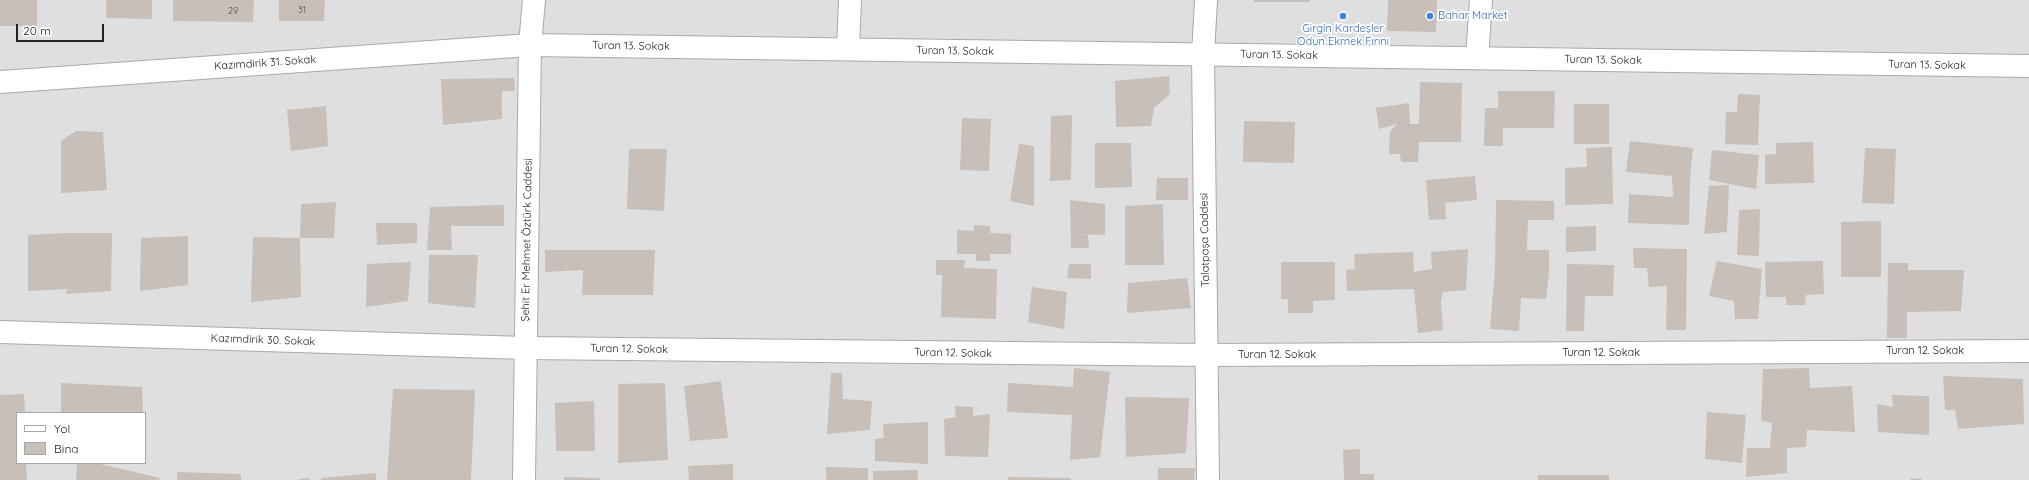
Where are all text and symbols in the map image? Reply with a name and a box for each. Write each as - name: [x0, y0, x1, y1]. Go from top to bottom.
- house number: 31: [298, 5, 306, 15]
- house number: 29: [228, 6, 238, 16]
- place label: Bahar Market: [1438, 9, 1508, 23]
- marker: Girgin Kardeşler Odun Ekmek Fırını: [1338, 11, 1348, 21]
- marker: Bahar Market: [1425, 11, 1435, 21]
- scale bar: [18, 16, 106, 42]
- place label: Girgin Kardeşler Odun Ekmek Fırını: [1297, 22, 1389, 48]
- text: 20 m: [23, 23, 51, 38]
- street label: Turan 13. Sokak: [592, 39, 670, 53]
- street label: Turan 13. Sokak: [916, 44, 994, 58]
- street label: Turan 13. Sokak: [1240, 48, 1318, 62]
- street label: Kazımdirik 31. Sokak: [214, 53, 316, 73]
- street label: Turan 13. Sokak: [1564, 53, 1642, 67]
- street label: Turan 13. Sokak: [1888, 58, 1966, 72]
- street label: Şehit Er Mehmet Öztürk Caddesi: [519, 158, 535, 322]
- street label: Talatpaşa Caddesi: [1198, 193, 1212, 287]
- street label: Kazımdirik 30. Sokak: [210, 332, 316, 348]
- street label: Turan 12. Sokak: [590, 342, 668, 356]
- street label: Turan 12. Sokak: [1886, 344, 1964, 358]
- street label: Turan 12. Sokak: [914, 346, 992, 360]
- street label: Turan 12. Sokak: [1562, 346, 1640, 360]
- street label: Turan 12. Sokak: [1238, 348, 1316, 362]
- legend: [16, 412, 146, 464]
- text: Yol: [54, 421, 70, 436]
- text: Bina: [54, 441, 79, 456]

